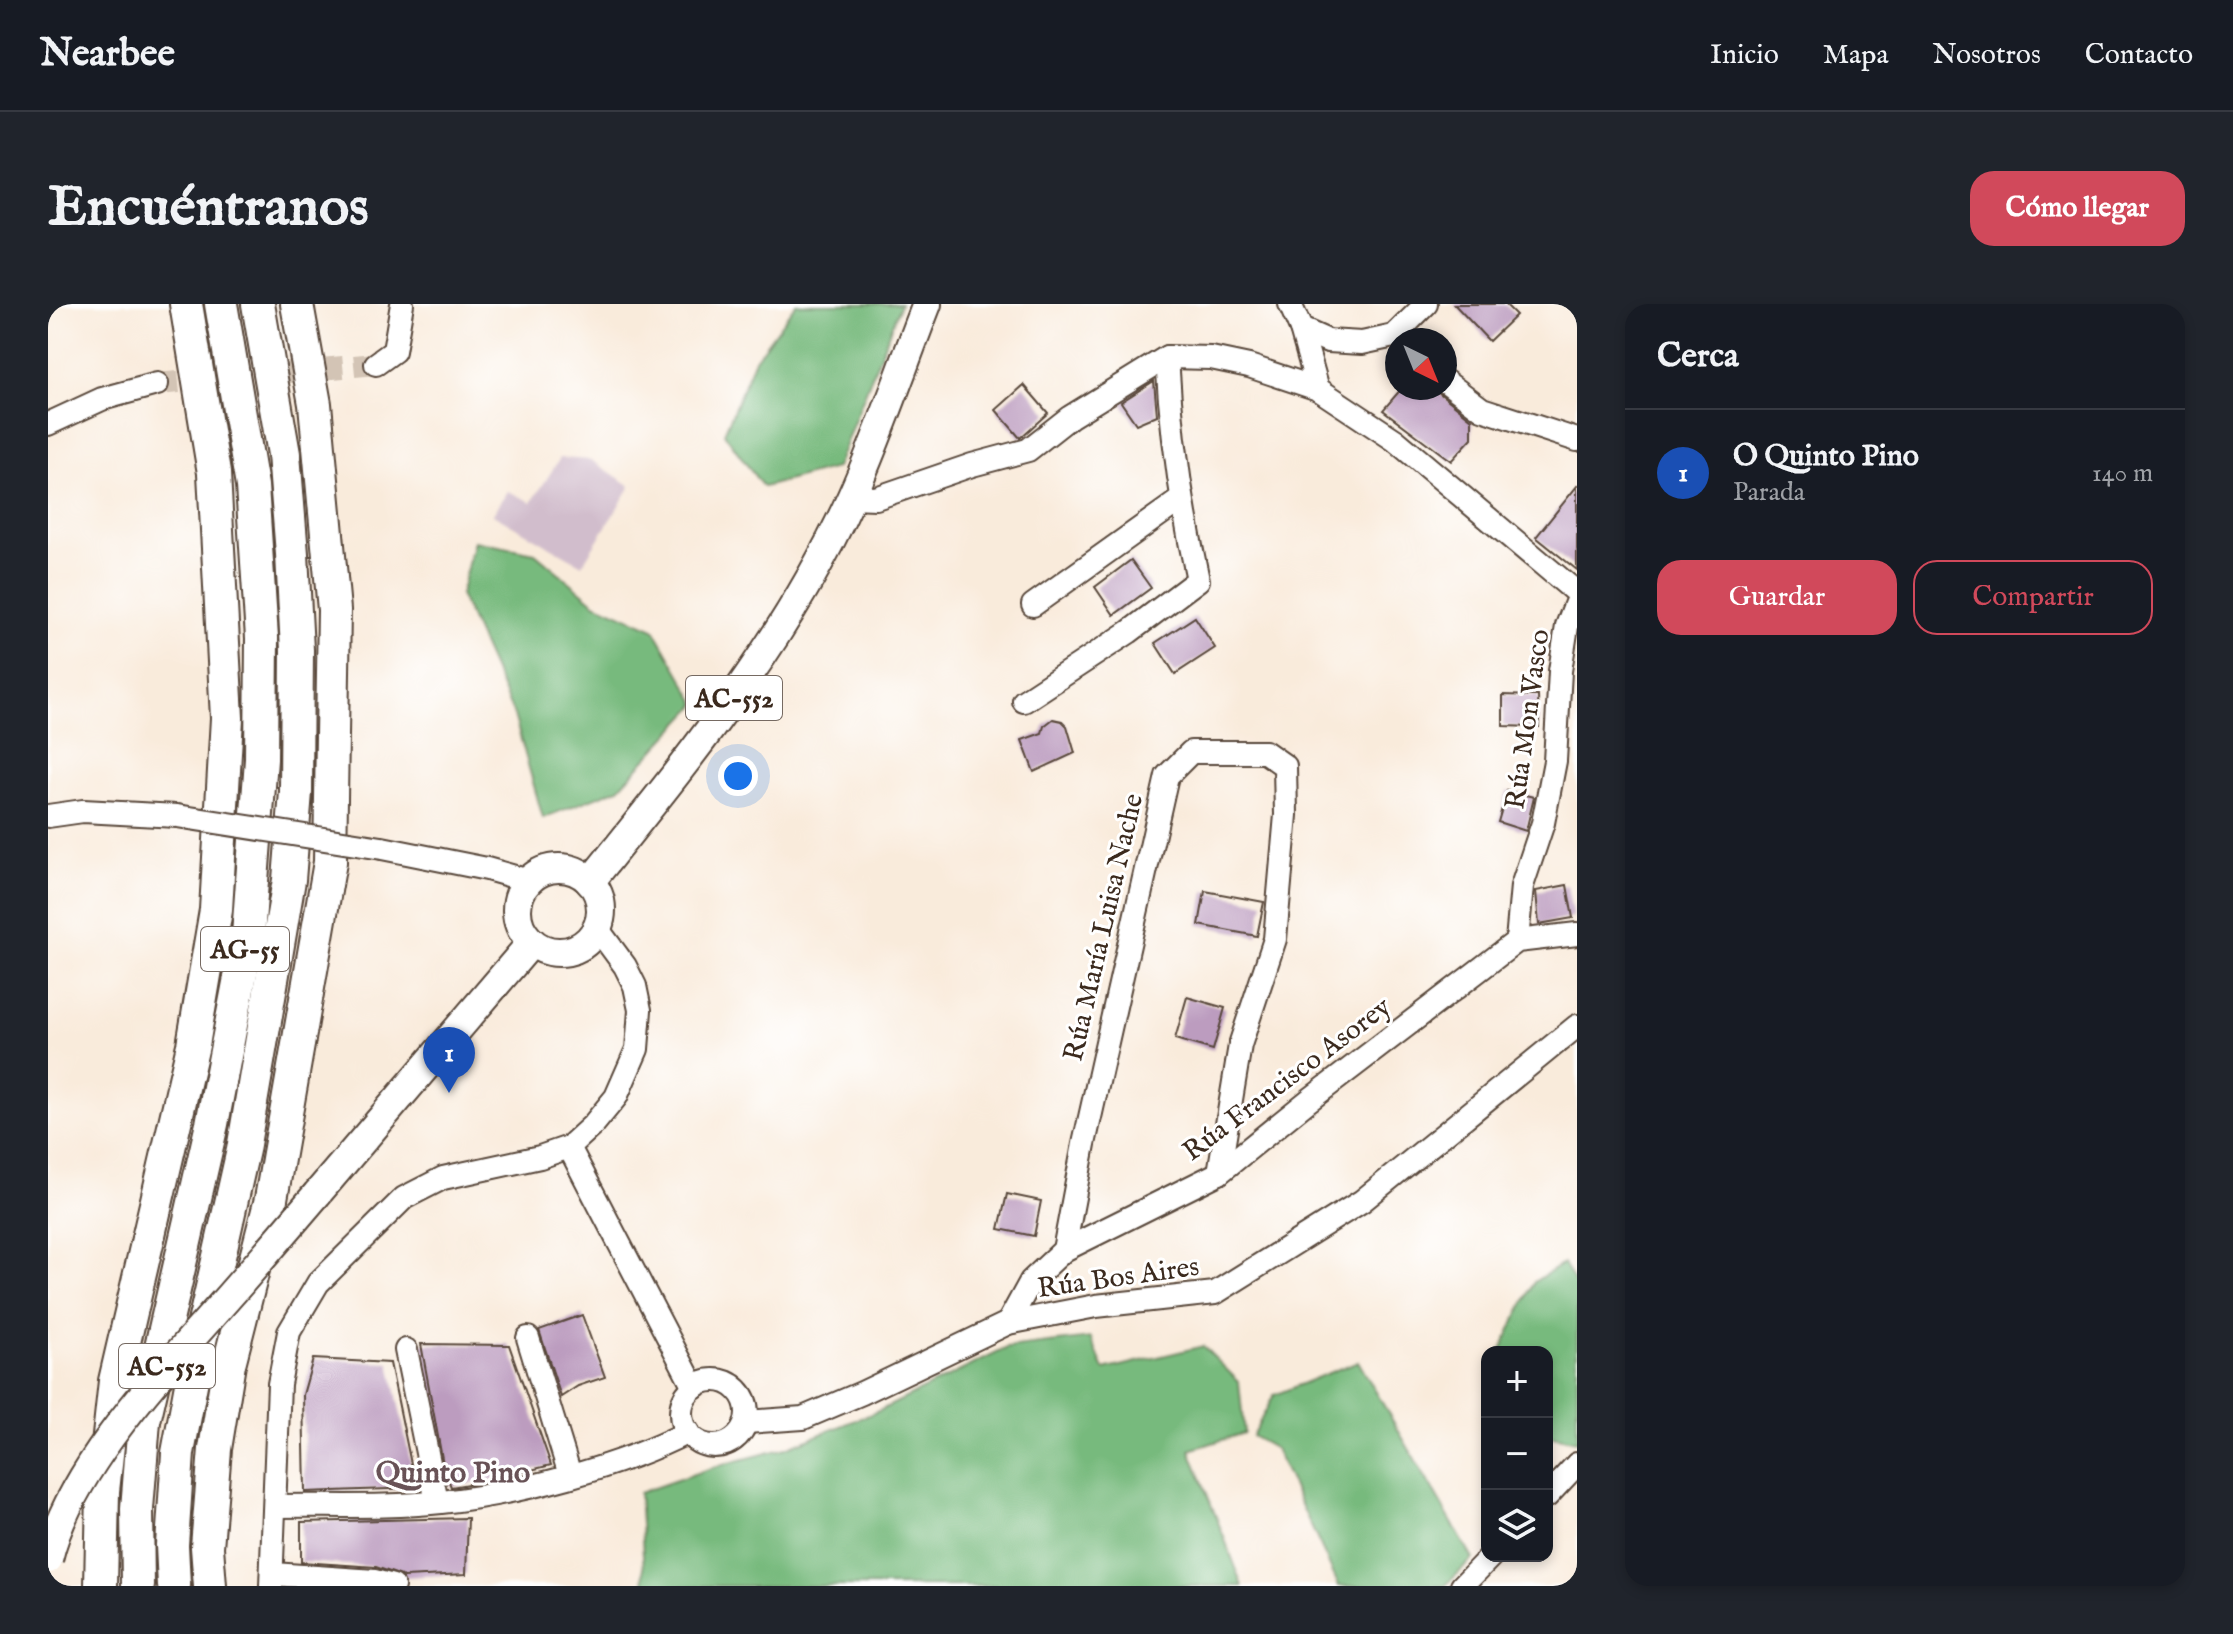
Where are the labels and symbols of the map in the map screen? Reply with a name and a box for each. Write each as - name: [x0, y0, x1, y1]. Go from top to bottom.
- north arrow: [1385, 328, 1457, 400]
- street label: Rúa Mon Vasco: [1499, 627, 1558, 812]
- road number: AC-552: [686, 676, 782, 720]
- your location: [718, 756, 758, 796]
- street label: Rúa María Luisa Nache: [1057, 790, 1152, 1065]
- road number: AG-55: [201, 927, 289, 971]
- street label: Rúa Francisco Asorey: [1176, 990, 1399, 1170]
- pin: 1: [423, 1027, 475, 1093]
- street label: Rúa Bos Aires: [1035, 1250, 1201, 1307]
- road number: AC-552: [119, 1344, 215, 1388]
- district label: Quinto Pino: [376, 1455, 530, 1493]

